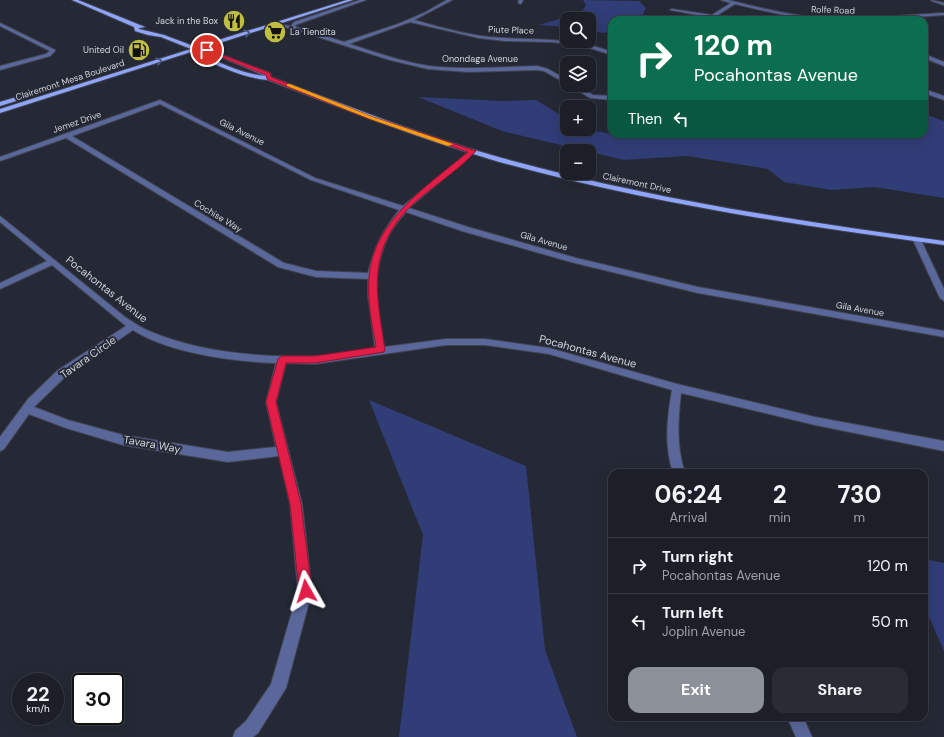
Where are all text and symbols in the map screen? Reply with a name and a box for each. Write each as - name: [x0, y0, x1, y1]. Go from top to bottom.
- street label: Rolfe Road: [811, 3, 855, 17]
- restaurant icon: Jack in the Box: [221, 8, 247, 34]
- map controls: [560, 12, 596, 180]
- button: search: [560, 12, 596, 48]
- place label: Jack in the Box: [156, 15, 219, 27]
- supermarket icon: La Tiendita: [262, 19, 288, 45]
- street label: Piute Place: [488, 23, 534, 37]
- place label: La Tiendita: [290, 26, 336, 38]
- text: 120 m: [694, 27, 773, 64]
- one-way arrow: [243, 30, 250, 38]
- icon: right: [628, 32, 680, 84]
- pin: [190, 33, 224, 67]
- fuel station icon: United Oil: [126, 37, 152, 63]
- icon: arrive: [196, 39, 218, 61]
- place label: United Oil: [83, 44, 124, 56]
- street label: Onondaga Avenue: [442, 53, 518, 65]
- button: layers: [560, 56, 596, 92]
- street label: Clairemont Mesa Boulevard: [14, 57, 126, 103]
- one-way arrow: [155, 57, 162, 66]
- text: Pocahontas Avenue: [694, 63, 858, 87]
- button: +: [560, 100, 596, 136]
- street label: Jemez Drive: [51, 108, 103, 136]
- icon: left: [670, 108, 692, 130]
- text: Then: [628, 109, 662, 129]
- street label: Gila Avenue: [217, 116, 267, 148]
- button: −: [560, 144, 596, 180]
- street label: Clairemont Drive: [602, 170, 672, 196]
- street label: Cochise Way: [192, 197, 244, 235]
- street label: Gila Avenue: [519, 228, 569, 254]
- street label: Pocahontas Avenue: [63, 253, 151, 325]
- street label: Gila Avenue: [835, 299, 885, 319]
- street label: Pocahontas Avenue: [538, 331, 638, 371]
- street label: Tavara Circle: [57, 333, 119, 381]
- street label: Tavara Way: [122, 432, 182, 456]
- text: 06:24: [655, 479, 722, 510]
- text: 2: [773, 479, 787, 510]
- text: 730: [837, 479, 881, 510]
- text: Arrival: [669, 509, 707, 526]
- text: min: [769, 509, 791, 526]
- text: m: [854, 509, 865, 526]
- text: Turn right: [662, 547, 733, 567]
- icon: right: [628, 555, 650, 577]
- text: 120 m: [867, 556, 908, 576]
- text: Pocahontas Avenue: [662, 567, 780, 584]
- position arrow: [285, 570, 327, 612]
- text: Turn left: [662, 603, 723, 623]
- icon: left: [628, 611, 650, 633]
- text: 50 m: [871, 612, 908, 632]
- text: Joplin Avenue: [662, 623, 745, 640]
- button: Exit: [628, 667, 764, 713]
- button: Share: [772, 667, 908, 713]
- speed limit sign: 30: [72, 673, 124, 725]
- text: 22: [26, 681, 50, 707]
- text: km/h: [26, 702, 50, 715]

